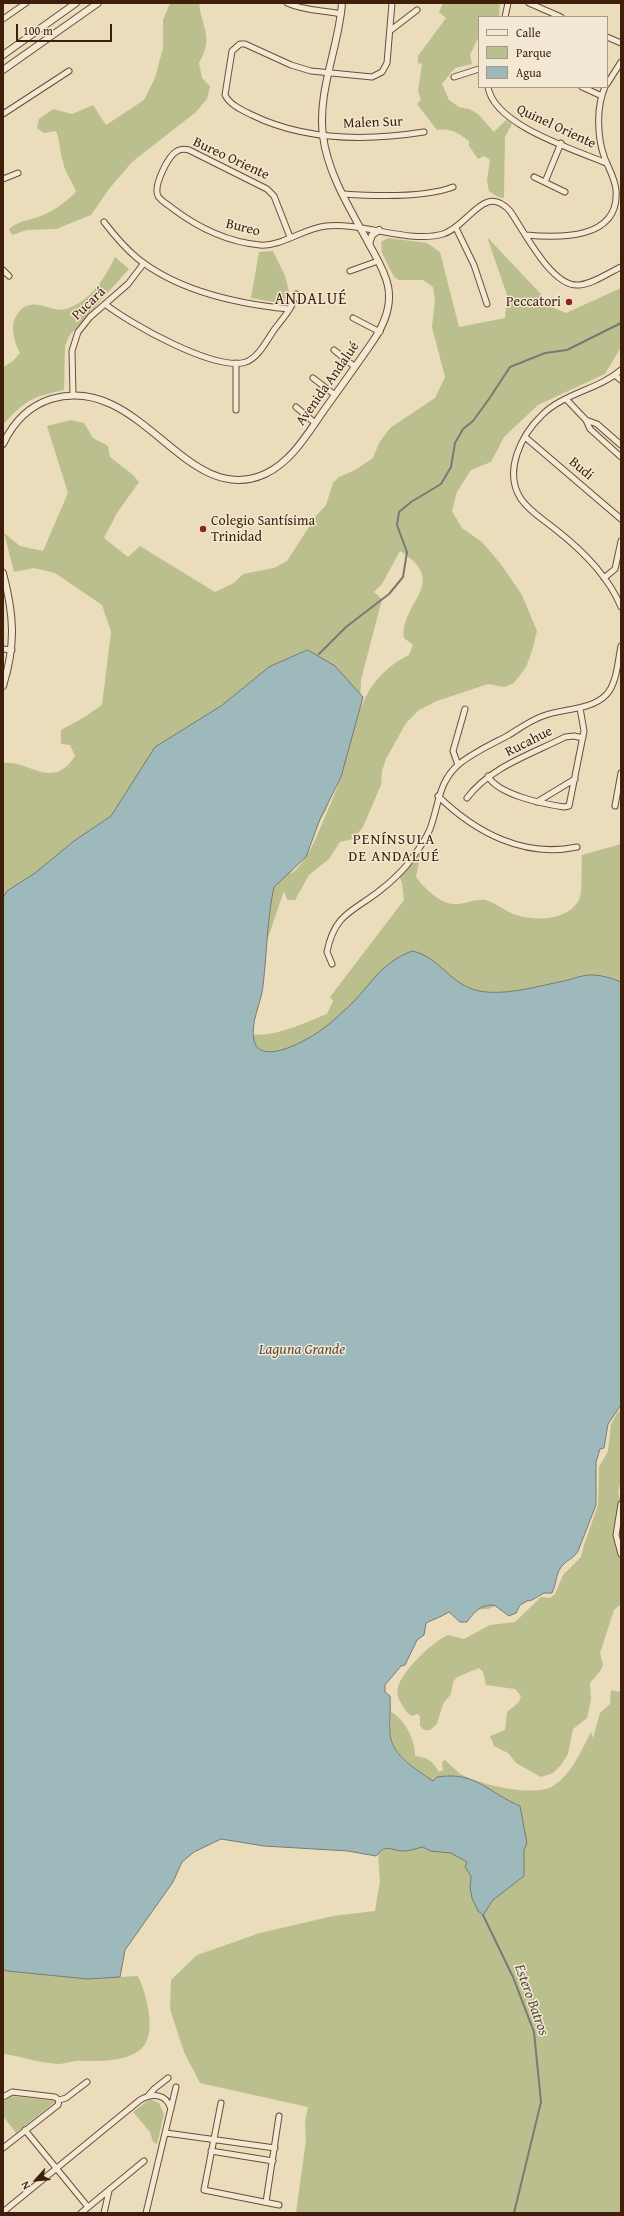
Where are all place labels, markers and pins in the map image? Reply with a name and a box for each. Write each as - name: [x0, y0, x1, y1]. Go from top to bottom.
- place label: Peccatori: [506, 294, 561, 310]
- marker: Peccatori: [564, 297, 574, 307]
- place label: Colegio Santísima Trinidad: [211, 513, 315, 546]
- marker: Colegio Santísima Trinidad: [198, 524, 208, 534]

